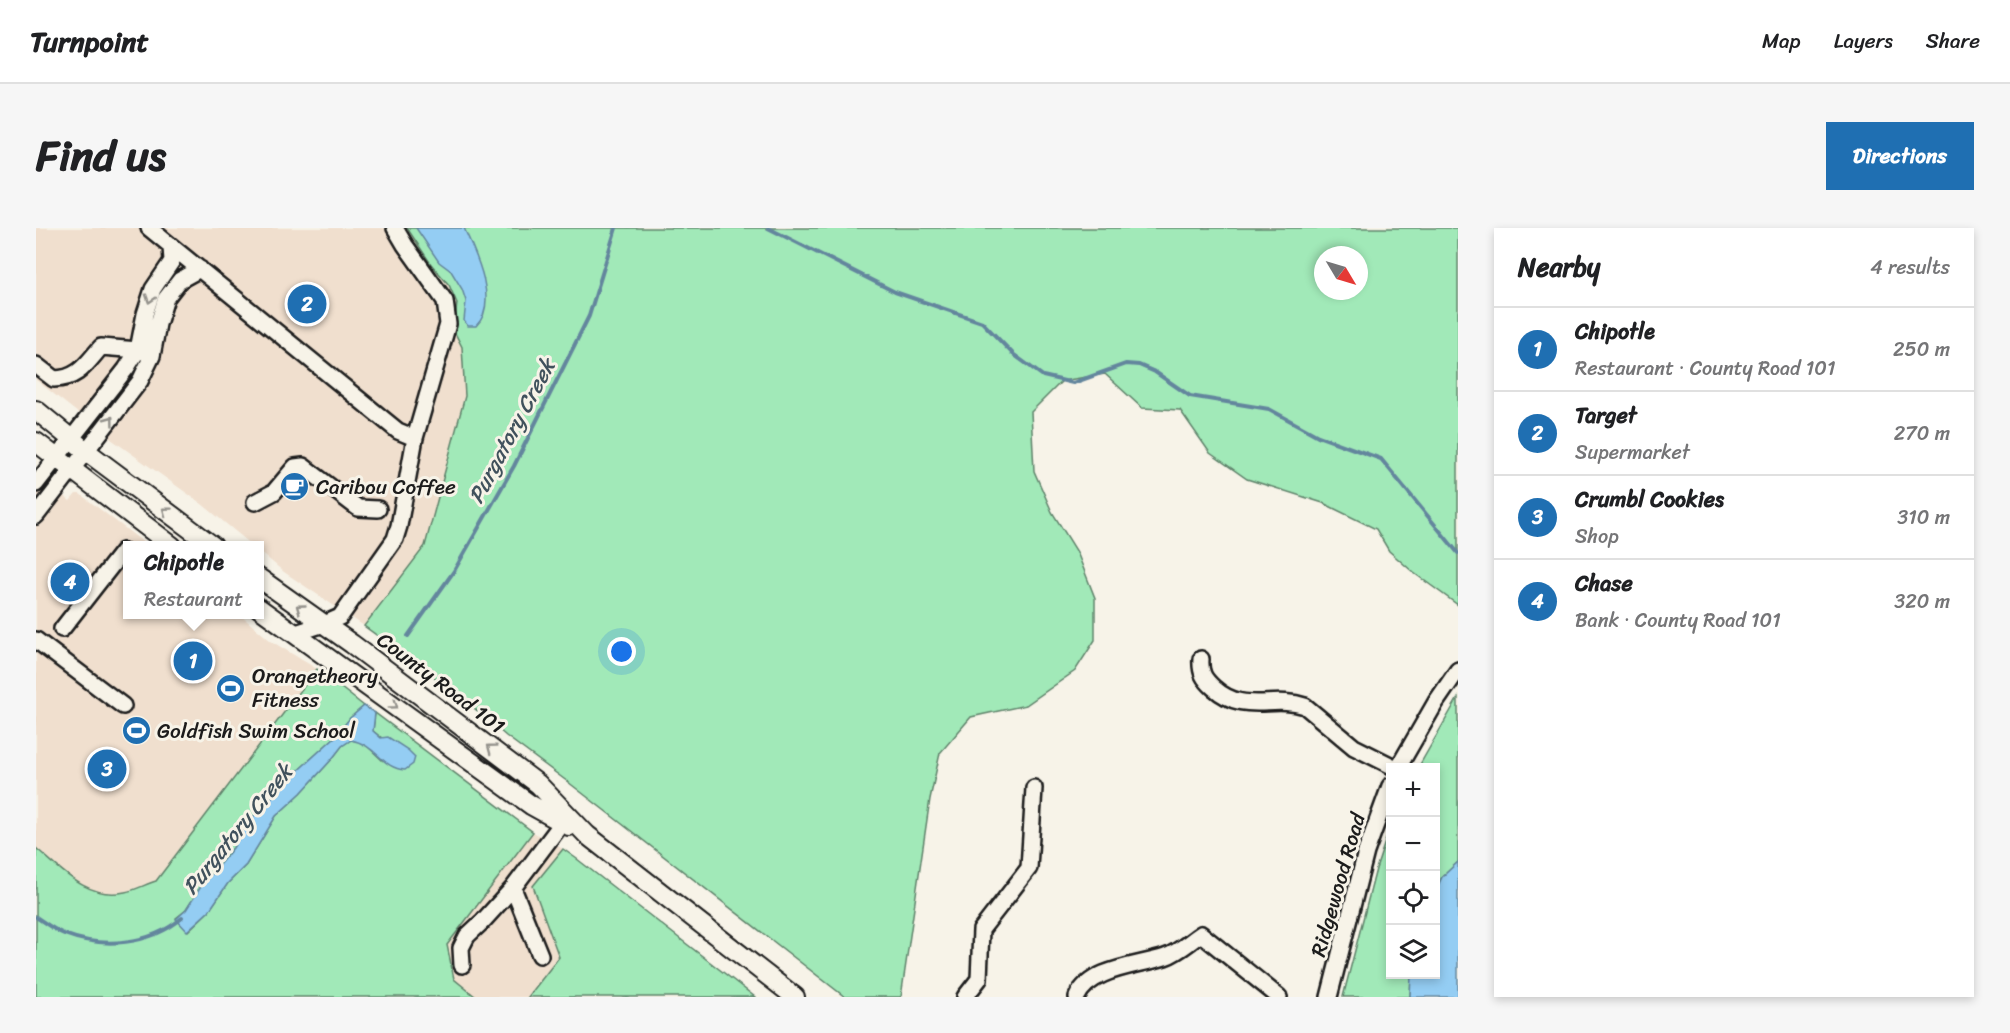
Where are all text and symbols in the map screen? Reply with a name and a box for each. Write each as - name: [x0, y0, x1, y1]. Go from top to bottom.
- text: Turnpoint: [30, 17, 149, 66]
- text: Map: [1762, 22, 1801, 60]
- text: Layers: [1834, 22, 1893, 60]
- text: Share: [1926, 22, 1980, 60]
- text: Find us: [36, 119, 166, 193]
- button: Directions: [1826, 122, 1974, 190]
- text: Nearby: [1518, 244, 1600, 290]
- north arrow: [1314, 246, 1368, 300]
- text: 4 results: [1870, 250, 1950, 285]
- pin: 2: [288, 282, 326, 326]
- one-way arrow: [145, 293, 157, 304]
- text: Chipotle: [1575, 312, 1655, 351]
- text: 1: [1533, 332, 1542, 367]
- text: 250 m: [1893, 332, 1950, 367]
- water label: Purgatory Creek: [457, 349, 568, 511]
- text: Restaurant · County Road 101: [1575, 351, 1836, 386]
- text: Target: [1575, 396, 1637, 435]
- one-way arrow: [103, 415, 114, 426]
- text: 2: [1532, 416, 1543, 451]
- text: 270 m: [1894, 416, 1950, 451]
- text: Supermarket: [1575, 435, 1690, 470]
- place label: Caribou Coffee: [316, 468, 456, 506]
- cafe icon: Caribou Coffee: [279, 471, 311, 503]
- text: Crumbl Cookies: [1575, 480, 1724, 519]
- text: 3: [1532, 500, 1543, 535]
- text: 310 m: [1897, 500, 1950, 535]
- one-way arrow: [162, 507, 173, 518]
- text: Shop: [1575, 519, 1619, 554]
- popup: [123, 541, 264, 619]
- text: Chipotle: [144, 543, 224, 582]
- pin: 4: [51, 560, 90, 604]
- text: Chase: [1575, 564, 1633, 603]
- text: Restaurant: [144, 582, 243, 617]
- text: 4: [1531, 584, 1544, 619]
- text: 320 m: [1894, 584, 1950, 619]
- text: Bank · County Road 101: [1575, 603, 1781, 638]
- one-way arrow: [296, 604, 307, 615]
- street label: County Road 101: [368, 622, 514, 744]
- your location: [607, 637, 636, 666]
- pin: 1: [174, 638, 212, 684]
- place label: Orangetheory Fitness: [252, 657, 378, 719]
- sports icon: Orangetheory Fitness: [215, 672, 247, 704]
- one-way arrow: [387, 698, 398, 709]
- place label: Goldfish Swim School: [157, 712, 356, 750]
- sports icon: Goldfish Swim School: [120, 715, 152, 747]
- one-way arrow: [486, 745, 497, 756]
- pin: 3: [88, 746, 126, 792]
- water label: Purgatory Creek: [172, 753, 305, 903]
- map controls: [1386, 763, 1440, 979]
- button: +: [1386, 763, 1440, 817]
- street label: Ridgewood Road: [1299, 807, 1377, 961]
- button: −: [1386, 817, 1440, 871]
- button: locate: [1386, 871, 1440, 925]
- button: layers: [1386, 925, 1440, 979]

